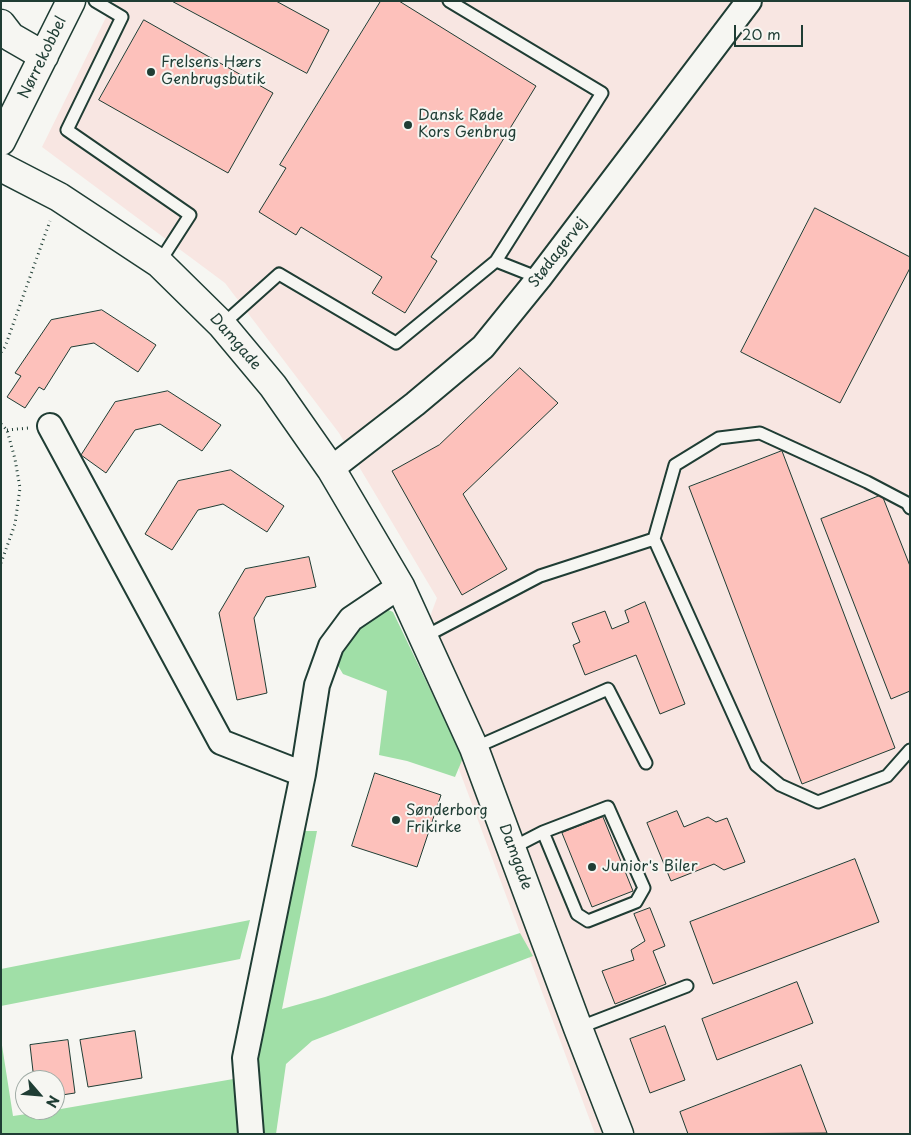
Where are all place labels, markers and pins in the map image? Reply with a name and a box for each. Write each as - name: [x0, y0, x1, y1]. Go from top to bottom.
- place label: Frelsens Hærs Genbrugsbutik: [161, 54, 266, 89]
- marker: Frelsens Hærs Genbrugsbutik: [145, 66, 157, 78]
- place label: Dansk Røde Kors Genbrug: [418, 107, 516, 142]
- marker: Dansk Røde Kors Genbrug: [402, 119, 414, 131]
- place label: Sønderborg Frikirke: [406, 802, 488, 837]
- marker: Sønderborg Frikirke: [390, 814, 402, 826]
- place label: Junior's Biler: [602, 858, 698, 876]
- marker: Junior's Biler: [586, 861, 598, 873]

